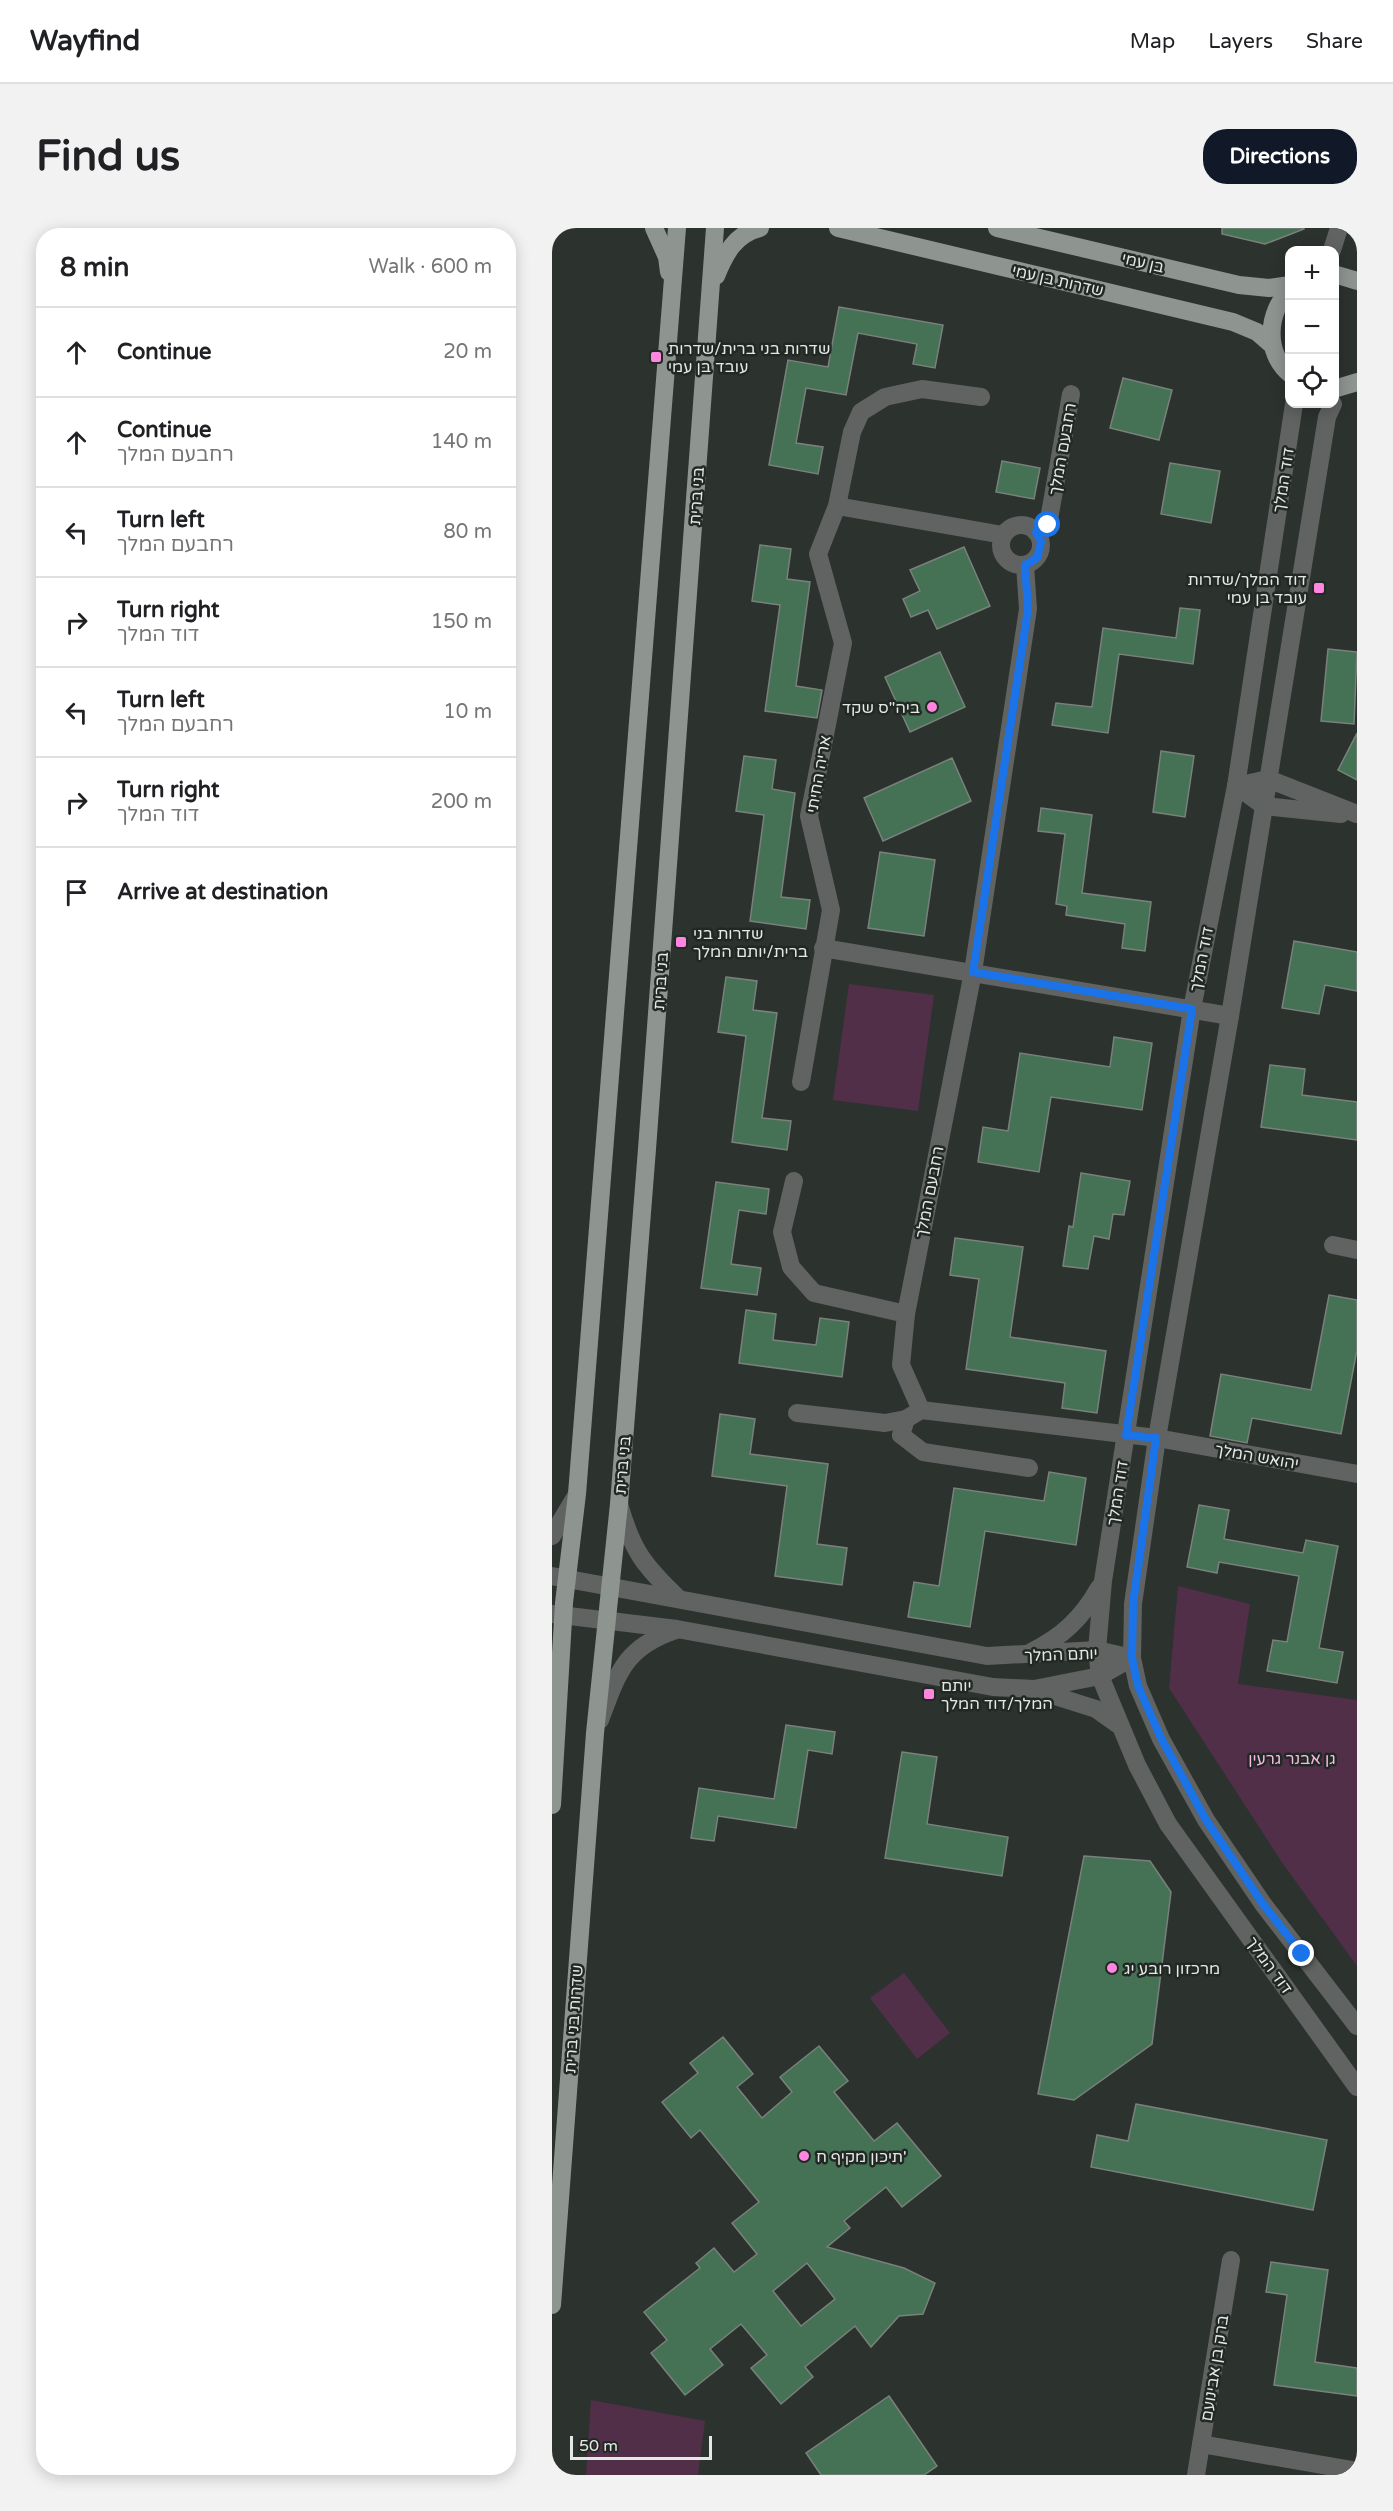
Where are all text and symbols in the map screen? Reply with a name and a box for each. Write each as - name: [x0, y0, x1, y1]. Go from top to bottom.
- text: Wayfind: [30, 24, 140, 58]
- text: Map: [1130, 29, 1175, 54]
- text: Layers: [1208, 29, 1273, 54]
- text: Share: [1306, 29, 1363, 54]
- button: Directions: [1203, 129, 1357, 184]
- text: Find us: [36, 131, 180, 182]
- map controls: [1285, 246, 1339, 408]
- button: +: [1285, 246, 1339, 300]
- street label: בן עמי: [1120, 248, 1166, 278]
- text: 8 min: [60, 252, 129, 283]
- text: Walk · 600 m: [369, 255, 492, 279]
- street label: שדרות בן עמי: [1010, 261, 1106, 301]
- button: −: [1285, 300, 1339, 354]
- icon: ahead: [60, 336, 93, 369]
- text: Continue: [117, 339, 212, 365]
- place label: שדרות בני ברית/שדרות עובד בן עמי: [668, 339, 830, 377]
- text: 20 m: [443, 340, 492, 364]
- marker: שדרות בני ברית/שדרות עובד בן עמי: [649, 350, 663, 364]
- button: locate: [1285, 354, 1339, 408]
- street label: רחבעם המלך: [1045, 401, 1081, 497]
- text: Continue: [117, 417, 212, 443]
- icon: ahead: [60, 426, 93, 459]
- text: 140 m: [431, 430, 492, 454]
- text: רחבעם המלך: [117, 443, 234, 467]
- street label: דוד המלך: [1269, 446, 1299, 514]
- street label: בני ברית: [685, 466, 709, 526]
- text: Turn left: [117, 507, 205, 533]
- route start: [1034, 511, 1060, 537]
- icon: left: [60, 516, 93, 549]
- text: 80 m: [443, 520, 492, 544]
- text: רחבעם המלך: [117, 533, 234, 557]
- place label: דוד המלך/שדרות עובד בן עמי: [1188, 570, 1307, 608]
- marker: דוד המלך/שדרות עובד בן עמי: [1312, 581, 1326, 595]
- text: Turn right: [117, 597, 219, 623]
- icon: right: [60, 606, 93, 639]
- text: 150 m: [431, 610, 492, 634]
- text: דוד המלך: [117, 623, 199, 647]
- text: Turn left: [117, 687, 205, 713]
- icon: left: [60, 696, 93, 729]
- place label: ביה"ס שקד: [842, 698, 920, 718]
- text: 10 m: [443, 700, 492, 724]
- marker: ביה"ס שקד: [925, 700, 939, 714]
- text: רחבעם המלך: [117, 713, 234, 737]
- street label: אריה החיתי: [802, 734, 836, 815]
- text: Turn right: [117, 777, 219, 803]
- icon: right: [60, 786, 93, 819]
- text: 200 m: [431, 790, 492, 814]
- text: דוד המלך: [117, 803, 199, 827]
- icon: arrive: [60, 876, 93, 909]
- text: Arrive at destination: [117, 879, 328, 905]
- place label: שדרות בני ברית/יותם המלך: [693, 924, 808, 962]
- street label: דוד המלך: [1186, 925, 1218, 993]
- marker: שדרות בני ברית/יותם המלך: [674, 935, 688, 949]
- street label: בני ברית: [649, 951, 673, 1011]
- street label: רחבעם המלך: [911, 1144, 949, 1240]
- street label: בני ברית: [610, 1435, 636, 1495]
- street label: יהואש המלך: [1213, 1440, 1300, 1474]
- street label: דוד המלך: [1103, 1459, 1133, 1527]
- street label: יותם המלך: [1024, 1644, 1098, 1666]
- place label: יותם המלך/דוד המלך: [941, 1676, 1053, 1714]
- marker: יותם המלך/דוד המלך: [922, 1687, 936, 1701]
- park label: גן אבנר גרעין: [1248, 1749, 1336, 1769]
- street label: דוד המלך: [1242, 1933, 1297, 1998]
- route end: [1288, 1940, 1314, 1966]
- place label: מרכזון רובע יג: [1124, 1959, 1220, 1979]
- marker: מרכזון רובע יג: [1105, 1961, 1119, 1975]
- street label: שדרות בני ברית: [560, 1964, 588, 2074]
- place label: תיכון מקיף ח': [816, 2147, 907, 2167]
- marker: תיכון מקיף ח': [797, 2149, 811, 2163]
- street label: ברק בן אבינועם: [1197, 2314, 1233, 2423]
- scale bar: [570, 2433, 712, 2460]
- text: 50 m: [579, 2436, 618, 2456]

